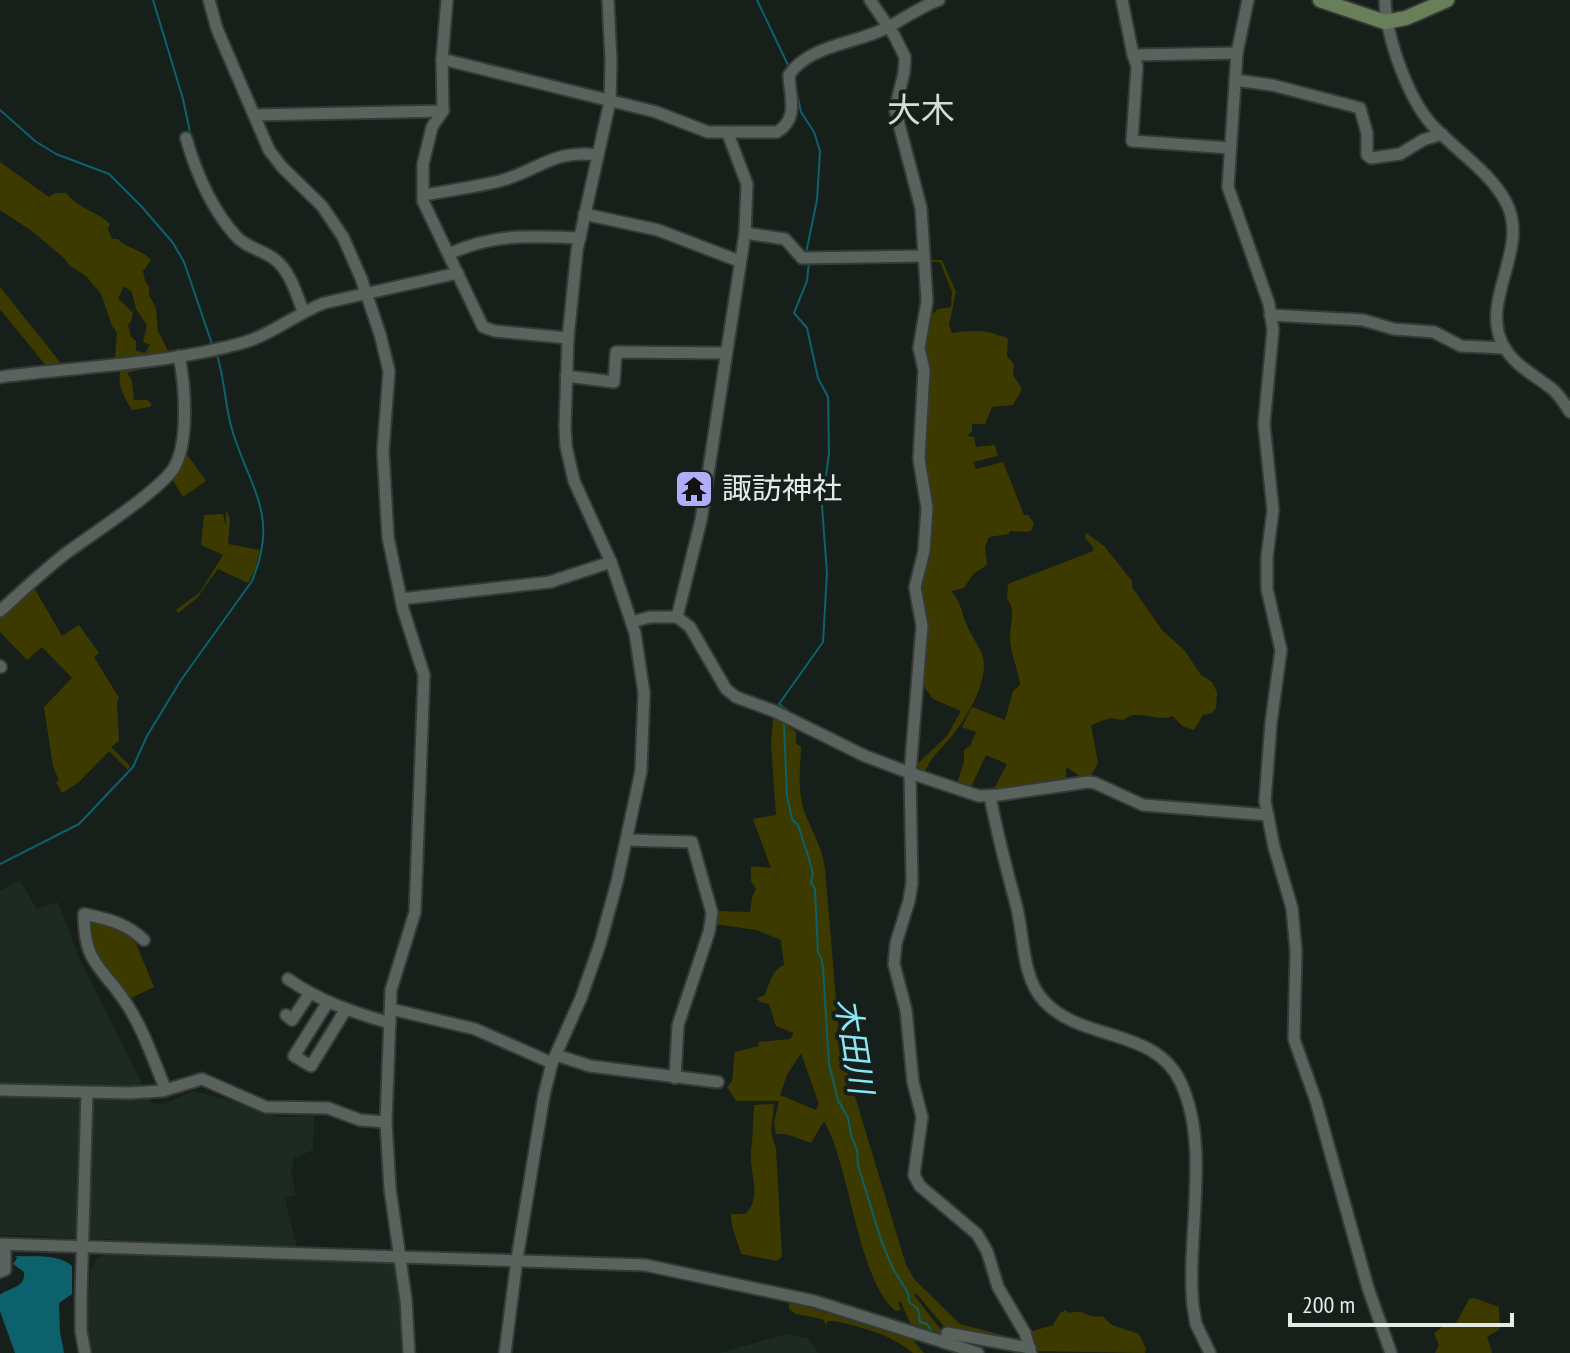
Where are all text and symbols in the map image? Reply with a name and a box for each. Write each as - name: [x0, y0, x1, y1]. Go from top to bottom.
- district label: 大木: [887, 87, 955, 131]
- temple icon: 諏訪神社: [673, 468, 715, 510]
- place label: 諏訪神社: [722, 468, 842, 507]
- water label: 木田川: [827, 995, 884, 1099]
- scale bar: [1290, 1277, 1512, 1327]
- text: 200 m: [1302, 1289, 1355, 1320]

